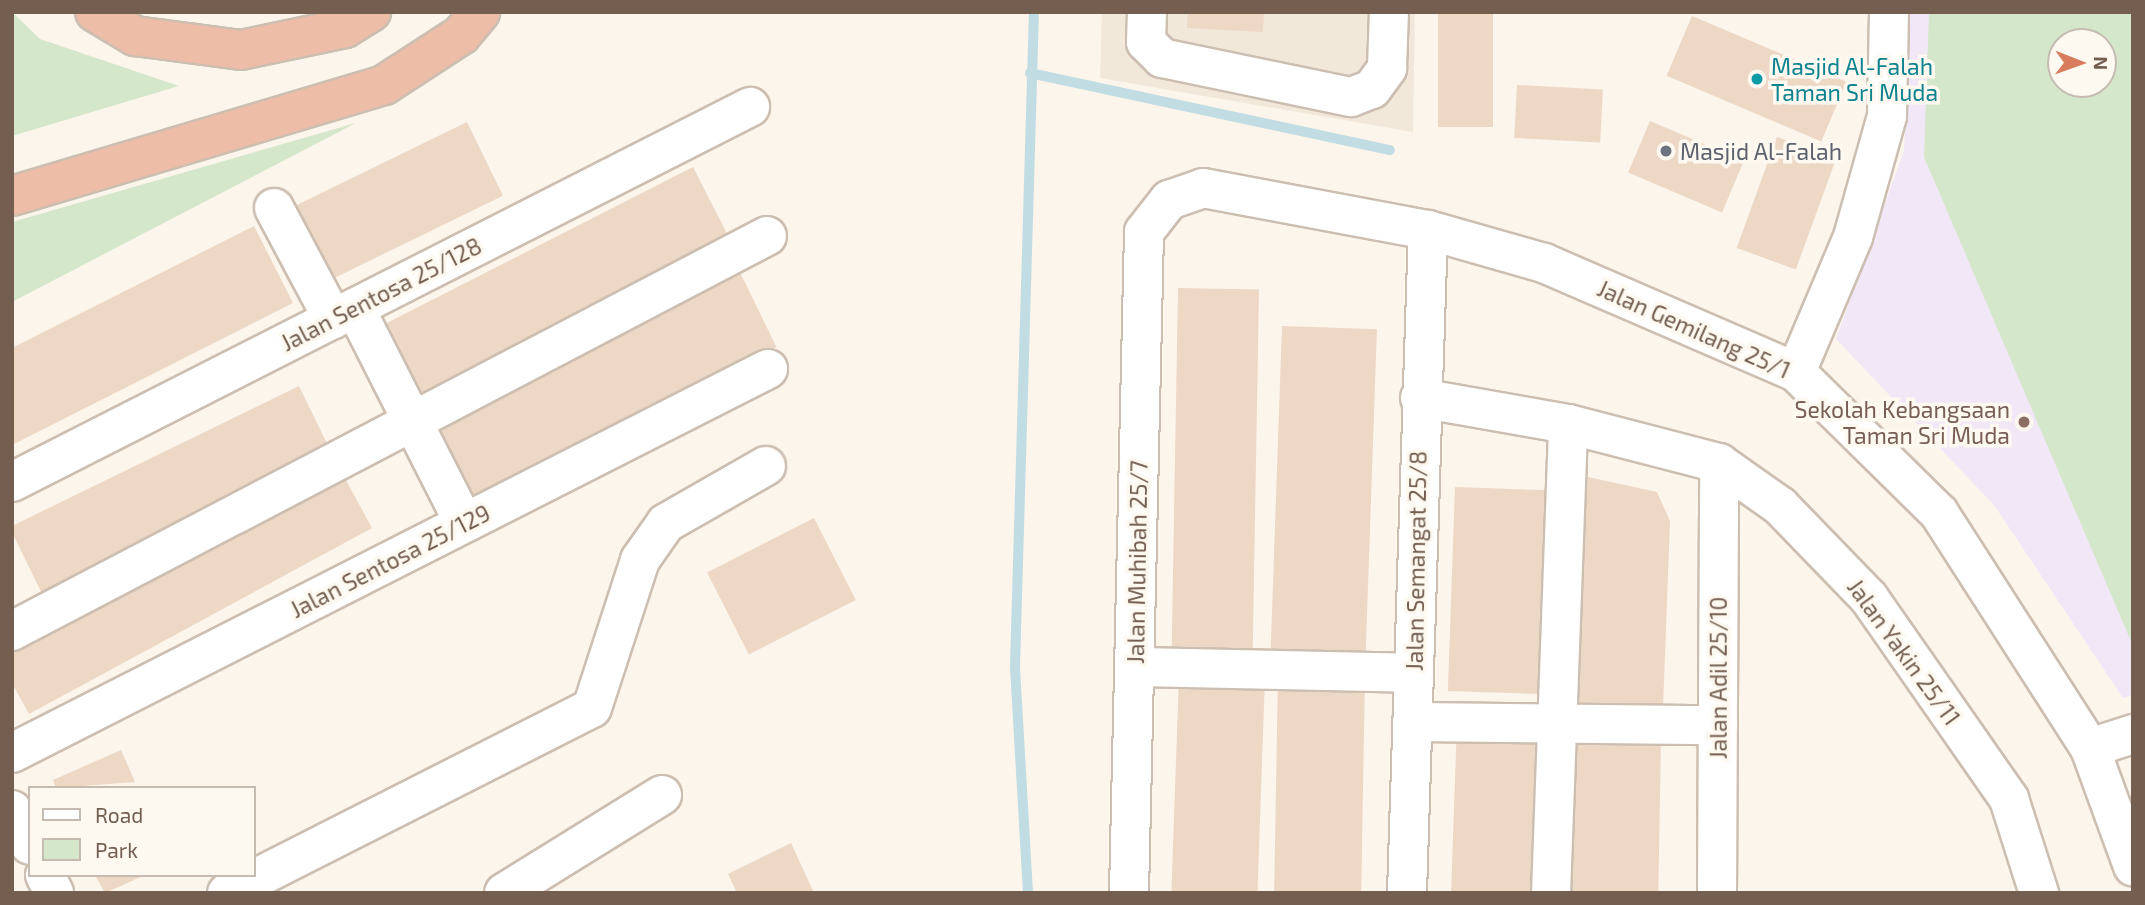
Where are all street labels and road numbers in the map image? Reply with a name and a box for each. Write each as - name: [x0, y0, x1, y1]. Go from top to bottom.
- street label: Jalan Sentosa 25/128: [276, 231, 486, 357]
- street label: Jalan Gemilang 25/1: [1593, 274, 1795, 384]
- street label: Jalan Semangat 25/8: [1400, 451, 1432, 671]
- street label: Jalan Muhibah 25/7: [1121, 460, 1153, 664]
- street label: Jalan Sentosa 25/129: [285, 499, 495, 623]
- street label: Jalan Yakin 25/11: [1842, 573, 1966, 731]
- street label: Jalan Adil 25/10: [1704, 596, 1732, 760]

